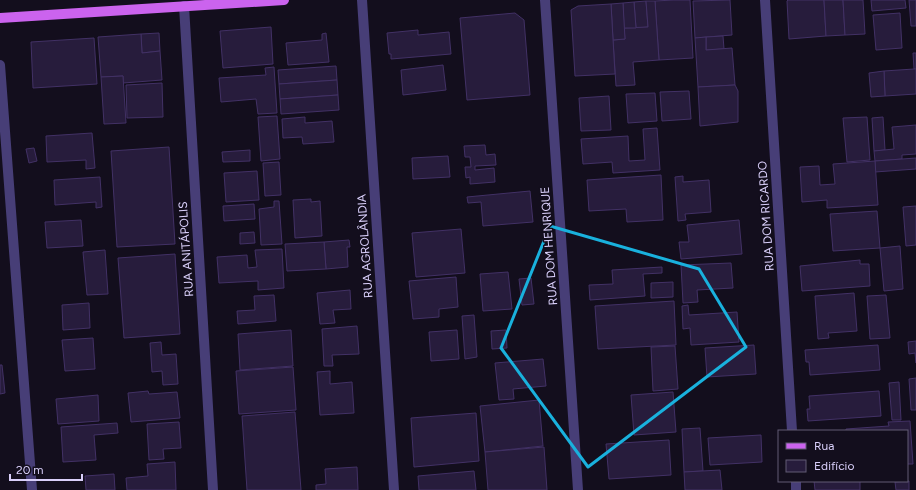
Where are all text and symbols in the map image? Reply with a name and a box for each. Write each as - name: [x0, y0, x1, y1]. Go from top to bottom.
- street label: RUA DOM RICARDO: [755, 160, 777, 272]
- street label: RUA DOM HENRIQUE: [538, 186, 560, 306]
- street label: RUA AGROLÂNDIA: [354, 194, 376, 298]
- street label: RUA ANITÁPOLIS: [176, 201, 196, 297]
- legend: [778, 430, 908, 482]
- text: Rua: [814, 439, 834, 453]
- scale bar: [10, 456, 82, 482]
- text: Edifício: [814, 459, 854, 473]
- text: 20 m: [16, 463, 44, 477]

